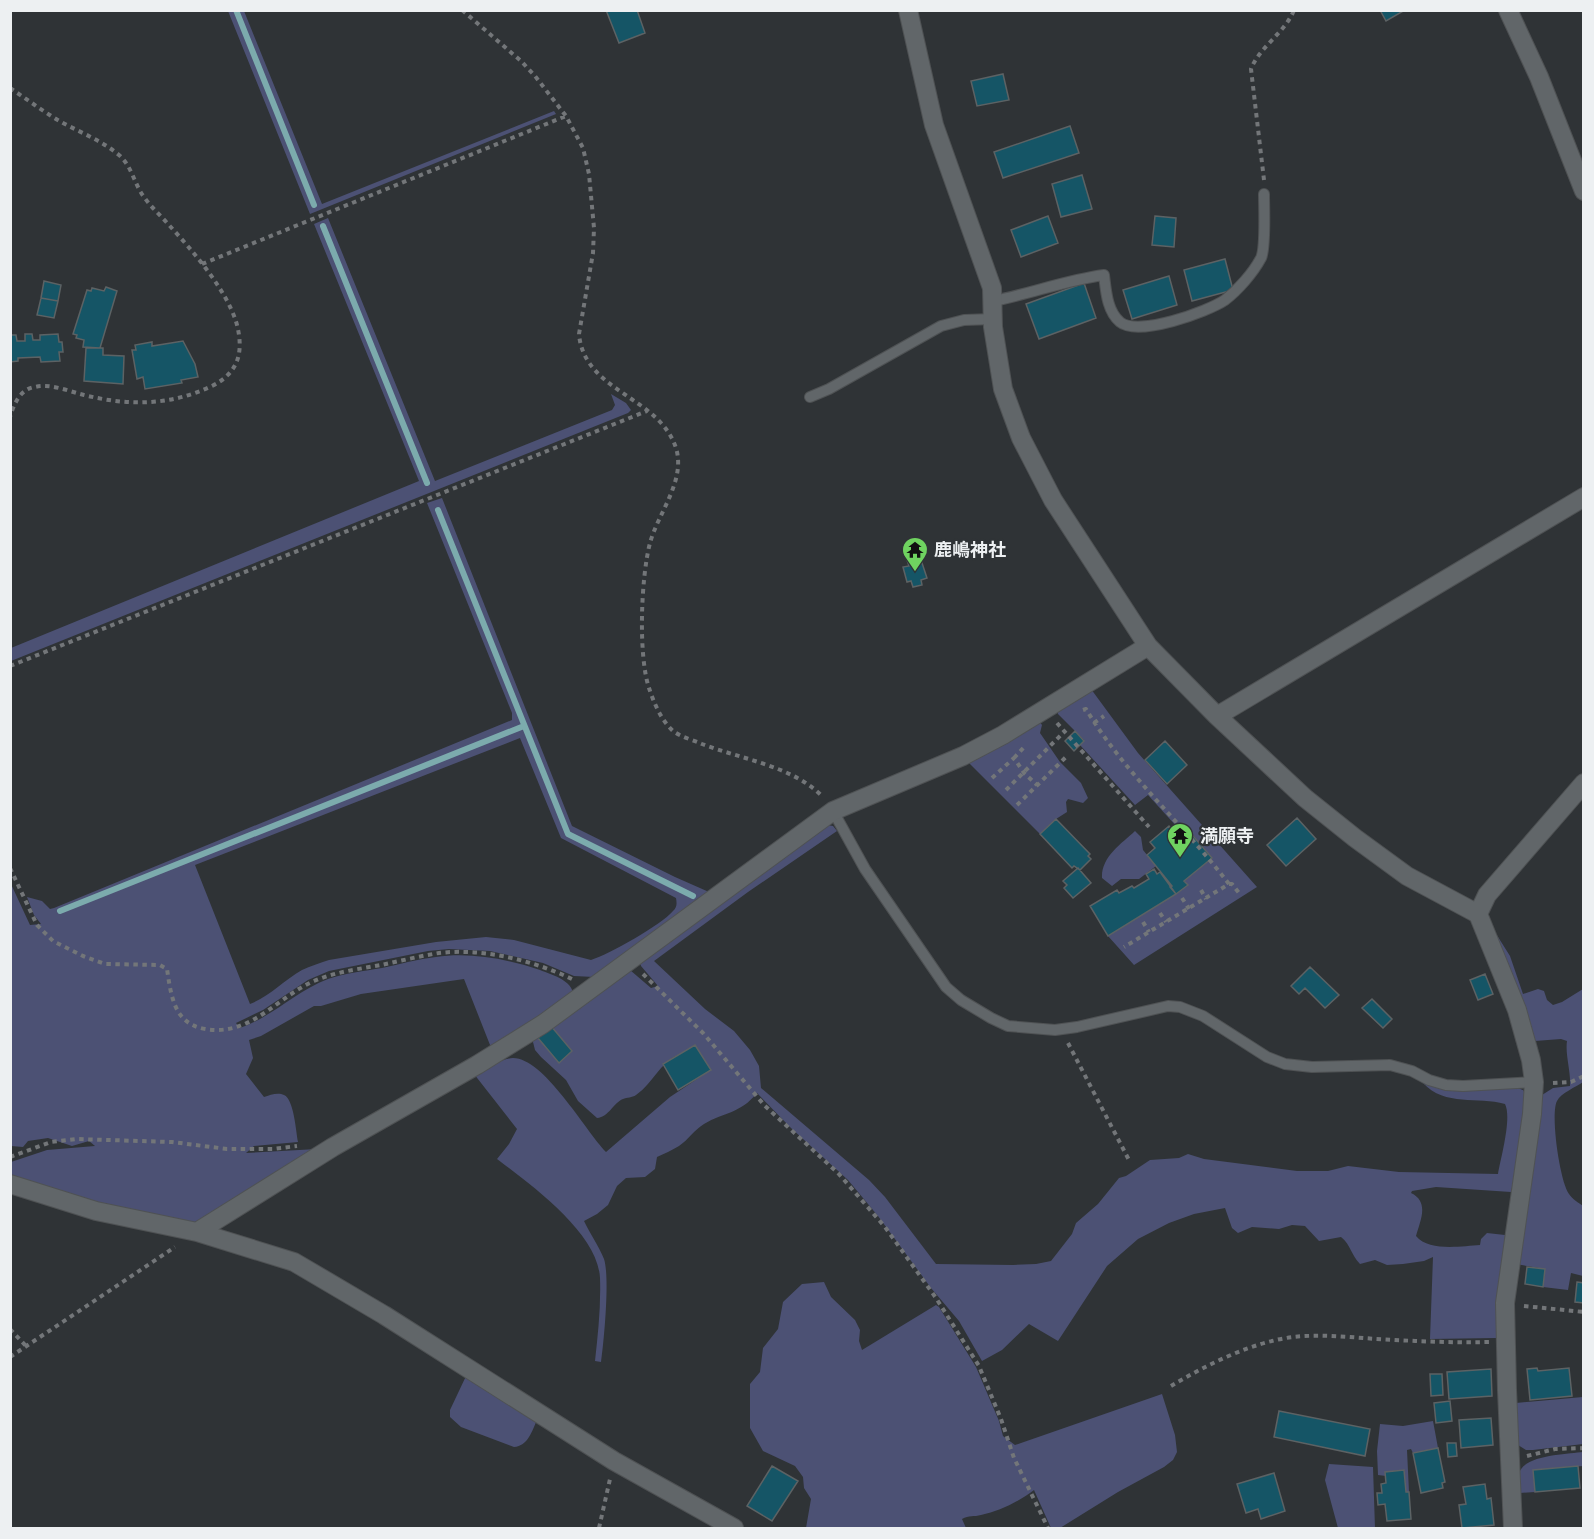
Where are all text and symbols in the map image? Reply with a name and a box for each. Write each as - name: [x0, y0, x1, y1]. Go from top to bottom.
- temple icon: 鹿嶋神社: [900, 535, 930, 573]
- place label: 鹿嶋神社: [934, 538, 1006, 562]
- temple icon: 満願寺: [1165, 821, 1195, 859]
- place label: 満願寺: [1200, 824, 1254, 848]

